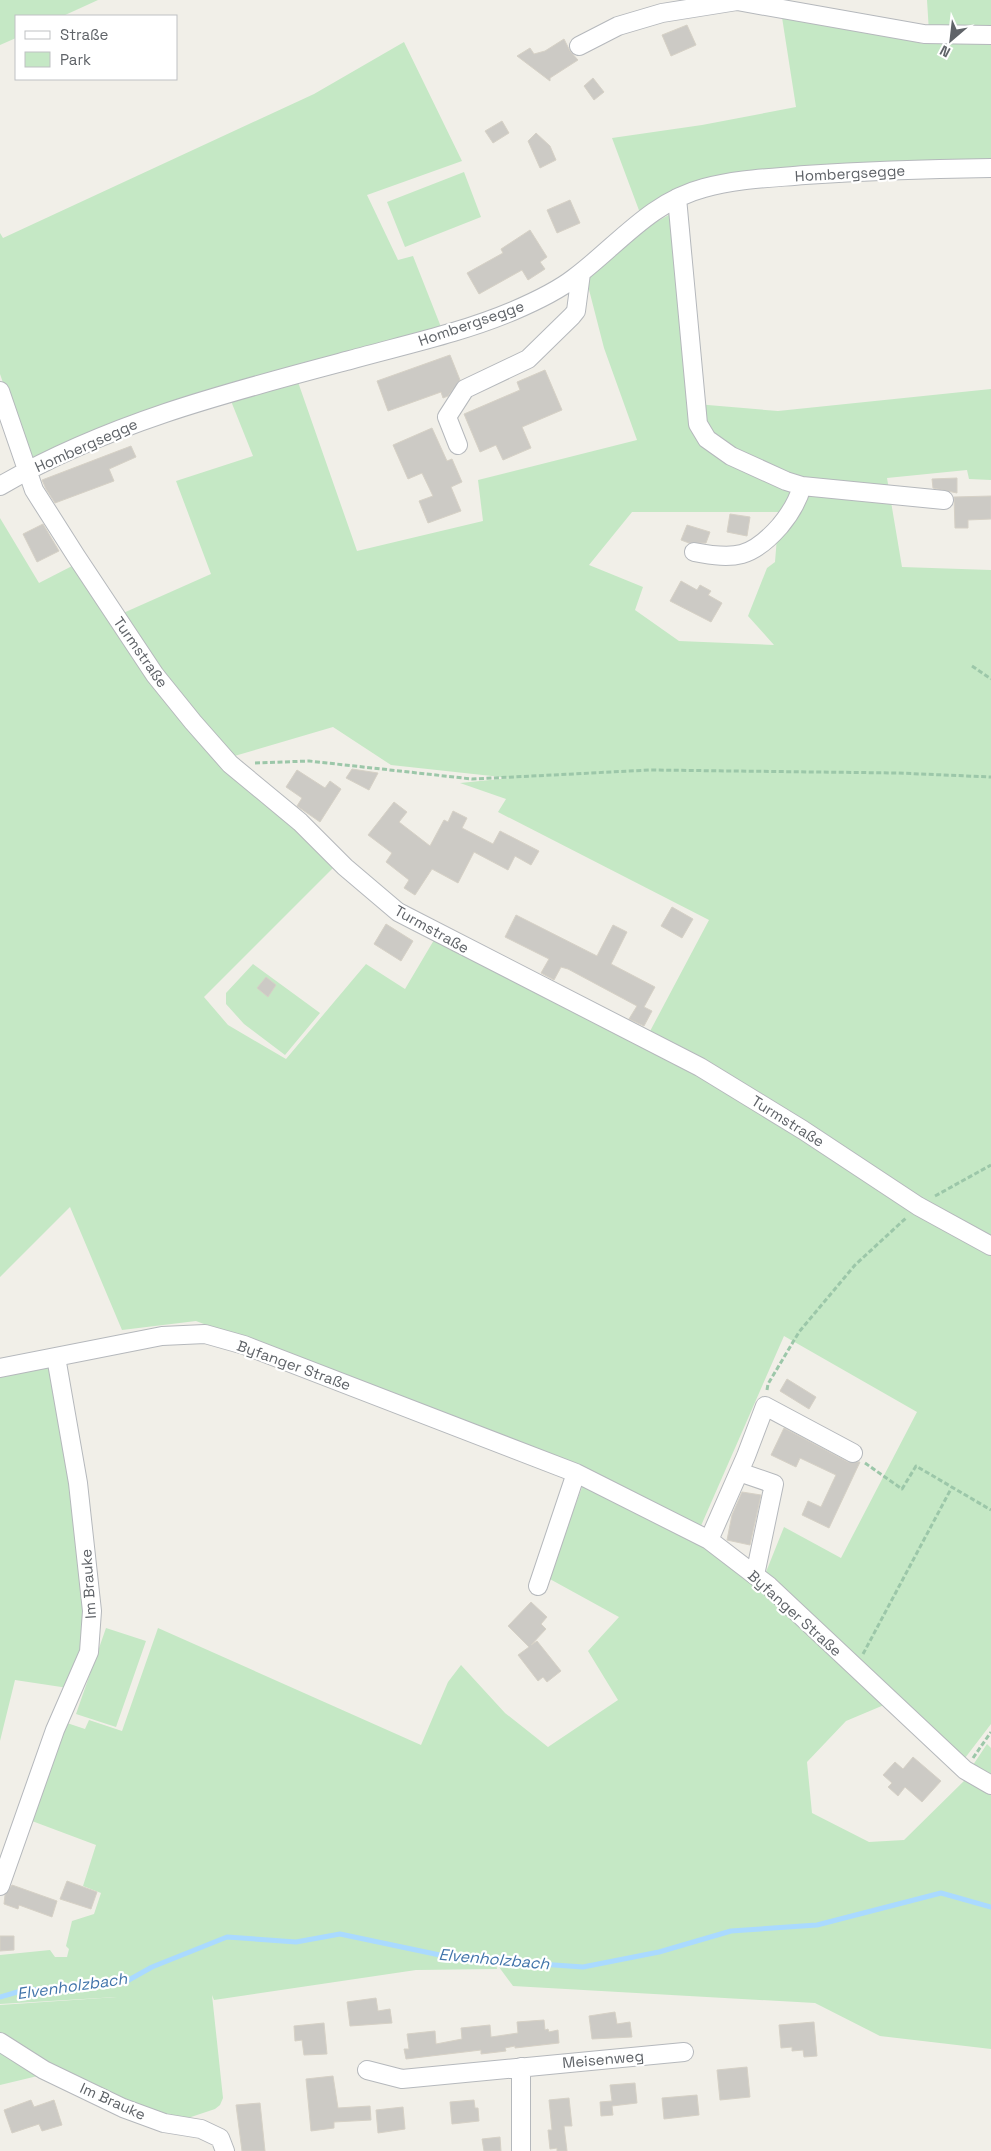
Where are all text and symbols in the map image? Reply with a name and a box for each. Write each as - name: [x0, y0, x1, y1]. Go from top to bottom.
- legend: [15, 15, 178, 80]
- north arrow: [926, 15, 976, 65]
- text: Straße: [60, 25, 109, 44]
- text: N: [937, 41, 953, 62]
- text: Park: [60, 50, 91, 69]
- street label: Hombergsegge: [794, 161, 906, 185]
- street label: Hombergsegge: [416, 296, 526, 350]
- street label: Hombergsegge: [32, 414, 140, 476]
- street label: Turmstraße: [110, 613, 172, 691]
- street label: Turmstraße: [391, 901, 473, 957]
- street label: Turmstraße: [748, 1091, 828, 1151]
- street label: Byfanger Straße: [234, 1336, 354, 1394]
- street label: Im Brauke: [76, 1548, 100, 1620]
- street label: Byfanger Straße: [744, 1566, 846, 1660]
- water label: Elvenholzbach: [438, 1944, 551, 1974]
- water label: Elvenholzbach: [16, 1968, 130, 2004]
- street label: Meisenweg: [561, 2046, 645, 2072]
- street label: Im Brauke: [77, 2078, 149, 2124]

